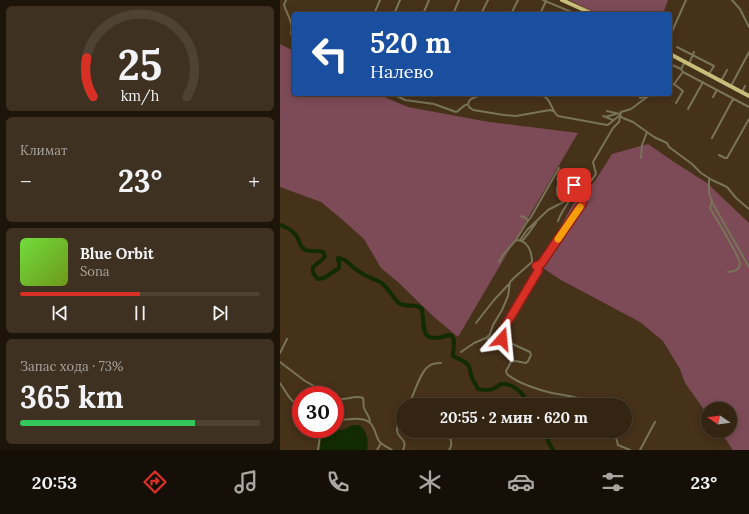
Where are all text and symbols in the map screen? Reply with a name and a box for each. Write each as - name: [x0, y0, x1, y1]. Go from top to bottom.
- text: 520 m: [370, 25, 451, 61]
- icon: left: [304, 28, 356, 80]
- text: 25: [118, 37, 162, 90]
- text: Налево: [370, 60, 434, 83]
- text: km/h: [121, 86, 160, 105]
- text: Климат: [20, 142, 67, 159]
- text: 23°: [118, 162, 162, 200]
- text: −: [20, 167, 32, 195]
- text: +: [248, 167, 260, 195]
- pin: [557, 168, 591, 202]
- icon: arrive: [563, 174, 585, 196]
- text: Blue Orbit: [80, 244, 154, 263]
- text: Sona: [80, 263, 110, 280]
- icon: previous: [49, 302, 71, 324]
- icon: pause: [129, 302, 151, 324]
- icon: next: [209, 302, 231, 324]
- position arrow: [481, 318, 523, 360]
- text: Запас хода · 73%: [20, 358, 123, 375]
- text: 365 km: [20, 378, 124, 416]
- speed limit sign: 30: [292, 386, 344, 438]
- north arrow: [701, 402, 737, 438]
- map controls: [701, 402, 737, 438]
- text: 20:55 · 2 мин · 620 m: [440, 408, 588, 427]
- icon: directions: [141, 468, 169, 496]
- icon: music: [232, 468, 260, 496]
- icon: phone: [324, 468, 352, 496]
- icon: climate: [416, 468, 444, 496]
- icon: car: [507, 468, 535, 496]
- icon: filters: [599, 468, 627, 496]
- text: 20:53: [32, 471, 77, 494]
- text: 23°: [691, 471, 717, 494]

